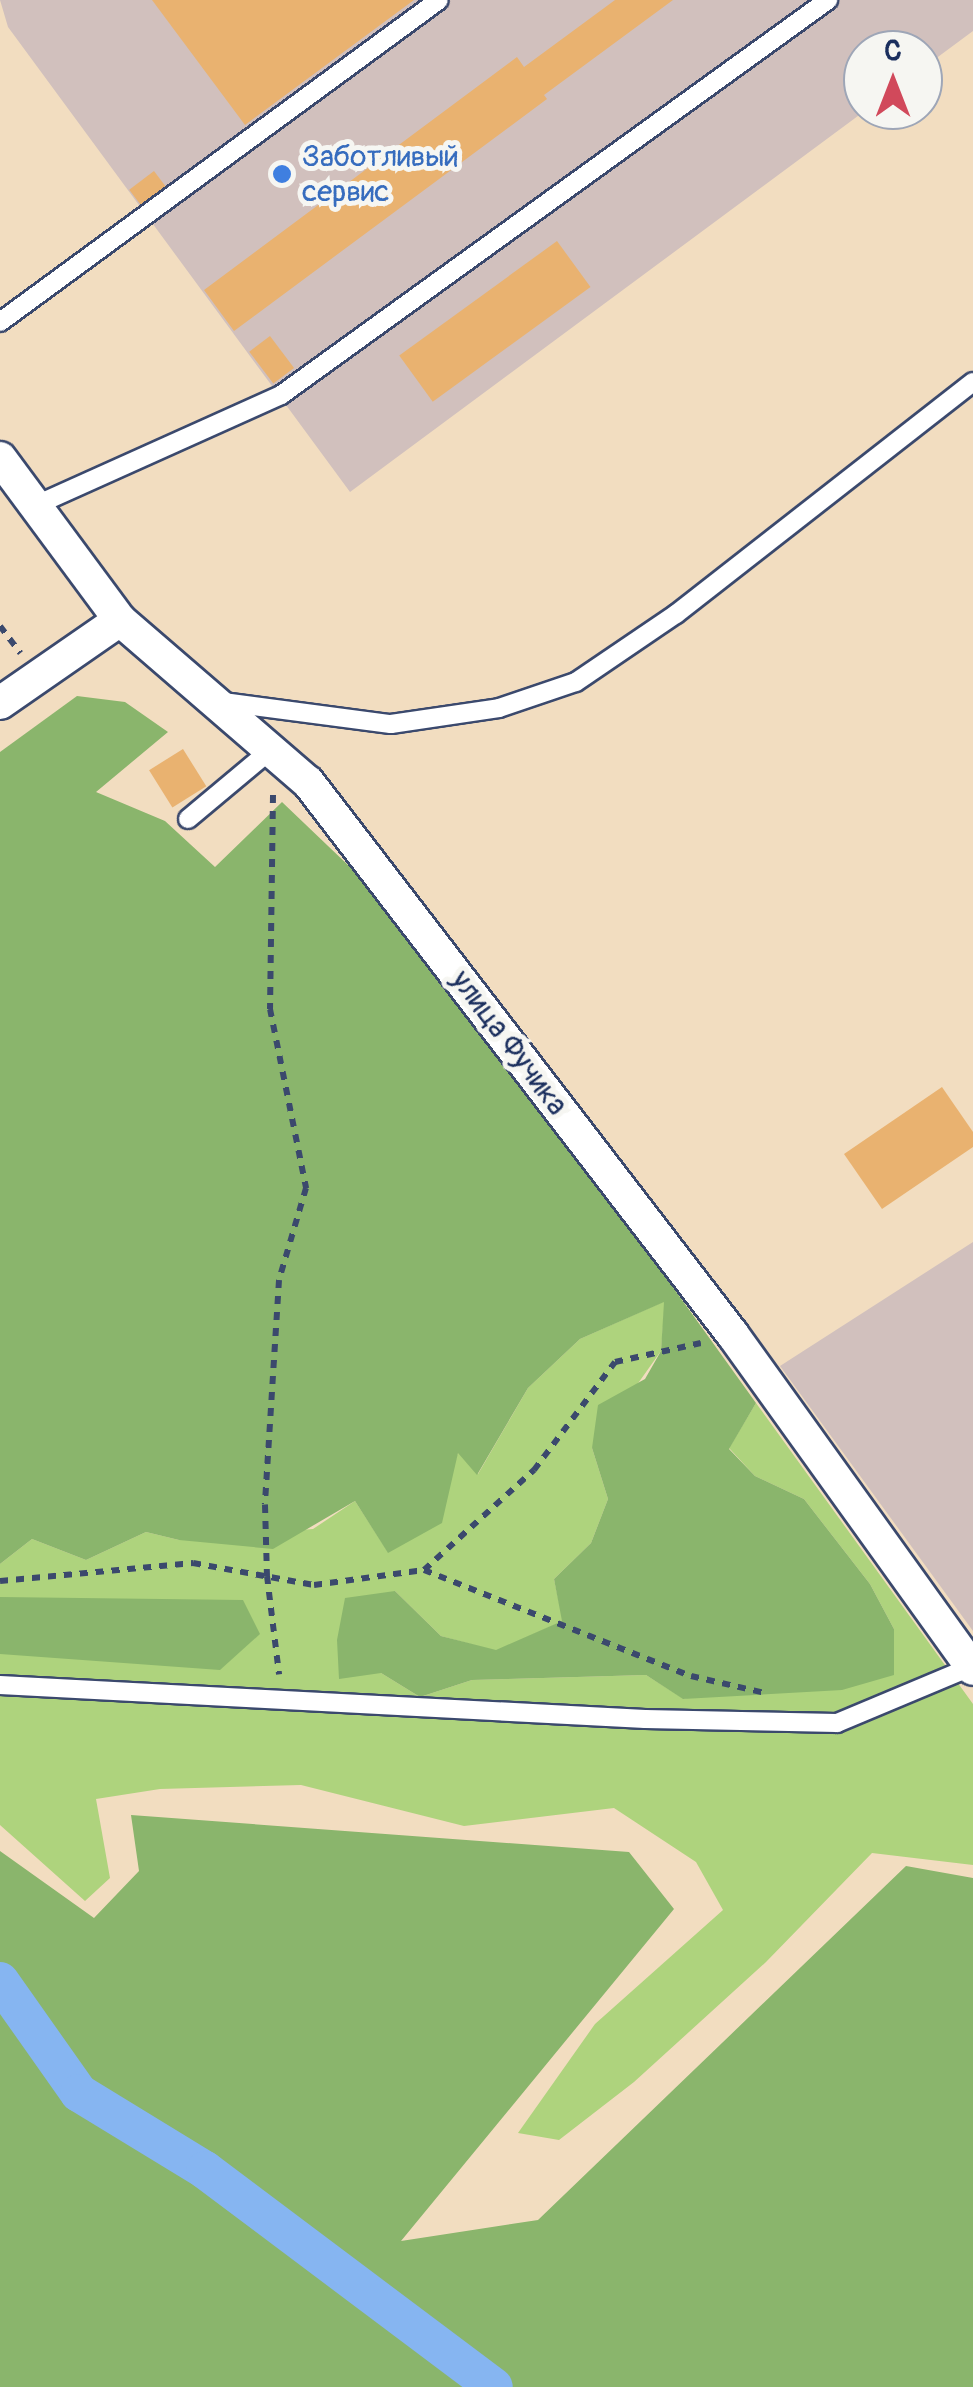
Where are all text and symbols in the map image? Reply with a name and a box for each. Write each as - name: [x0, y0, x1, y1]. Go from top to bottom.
- north arrow: [843, 30, 943, 130]
- text: С: [884, 34, 902, 69]
- place label: Заботливый сервис: [302, 139, 459, 210]
- marker: Заботливый сервис: [271, 163, 293, 185]
- street label: улица Фучика: [443, 963, 575, 1123]

